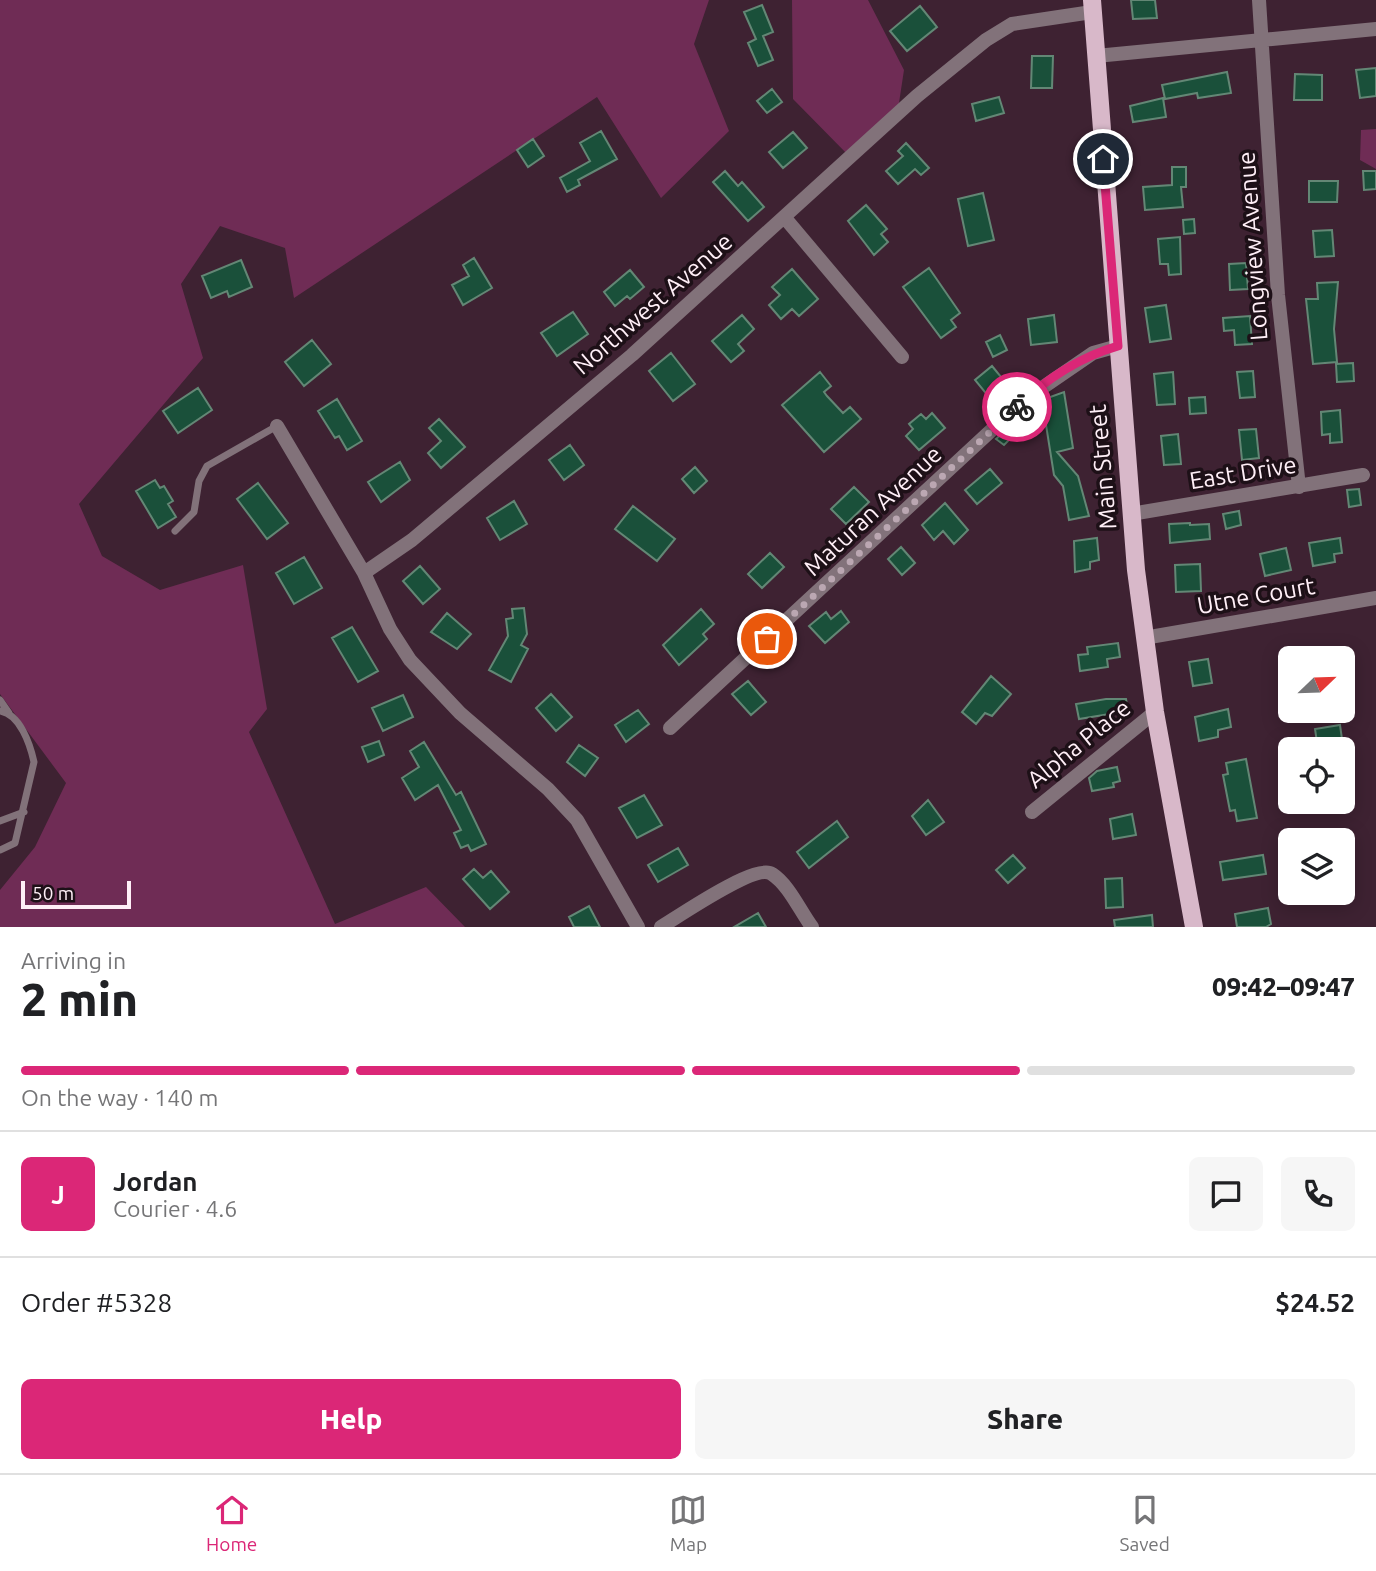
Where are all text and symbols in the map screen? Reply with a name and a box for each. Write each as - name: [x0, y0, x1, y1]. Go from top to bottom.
- pin: [1073, 129, 1133, 189]
- icon: home: [1084, 140, 1122, 178]
- street label: Longview Avenue: [1232, 151, 1273, 341]
- street label: Northwest Avenue: [568, 227, 738, 380]
- courier: [982, 372, 1052, 442]
- icon: bike: [998, 388, 1036, 426]
- street label: Main Street: [1084, 403, 1121, 531]
- street label: Maturan Avenue: [798, 440, 947, 581]
- street label: East Drive: [1188, 451, 1298, 494]
- street label: Utne Court: [1195, 572, 1318, 619]
- pin: [737, 609, 797, 669]
- icon: bag: [748, 620, 786, 658]
- north arrow: [1278, 646, 1354, 723]
- map controls: [1278, 646, 1355, 905]
- street label: Alpha Place: [1022, 694, 1136, 793]
- button: locate: [1278, 737, 1355, 814]
- button: layers: [1278, 828, 1355, 905]
- scale bar: [21, 878, 131, 910]
- text: 50 m: [32, 882, 74, 904]
- text: Arriving in: [21, 948, 126, 973]
- text: 09:42–09:47: [1212, 972, 1355, 1001]
- text: 2 min: [21, 973, 138, 1025]
- text: On the way · 140 m: [21, 1085, 218, 1110]
- button: chat: [1189, 1157, 1263, 1231]
- button: phone: [1281, 1157, 1355, 1231]
- text: Jordan: [113, 1167, 198, 1196]
- text: J: [51, 1180, 65, 1209]
- text: Courier · 4.6: [113, 1196, 237, 1221]
- text: Order #5328: [21, 1288, 172, 1317]
- text: $24.52: [1275, 1288, 1355, 1317]
- button: Help: [21, 1379, 681, 1459]
- button: Share: [695, 1379, 1355, 1459]
- tab: Home: [206, 1491, 257, 1555]
- tab: Map: [669, 1491, 707, 1555]
- tab: Saved: [1119, 1491, 1170, 1555]

